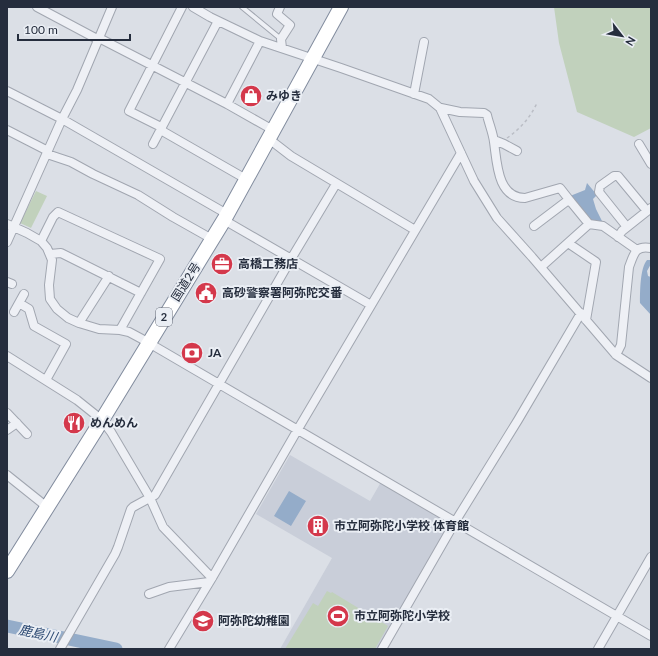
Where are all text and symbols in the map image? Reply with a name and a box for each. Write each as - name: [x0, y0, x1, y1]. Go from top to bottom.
- scale bar: [18, 16, 130, 42]
- north arrow: [602, 16, 642, 56]
- text: 100 m: [24, 22, 58, 37]
- text: N: [623, 34, 639, 48]
- shop icon: みゆき: [238, 83, 264, 109]
- place label: みゆき: [266, 88, 302, 103]
- office icon: 高橋工務店: [209, 251, 235, 277]
- place label: 高橋工務店: [238, 256, 298, 271]
- street label: 国道2号: [168, 260, 203, 304]
- public building icon: 高砂警察署阿弥陀交番: [193, 280, 219, 306]
- place label: 高砂警察署阿弥陀交番: [222, 285, 343, 300]
- road number: 2: [156, 308, 172, 326]
- bank icon: JA: [179, 340, 205, 366]
- place label: JA: [208, 345, 222, 360]
- restaurant icon: めんめん: [61, 410, 87, 436]
- place label: めんめん: [90, 415, 138, 430]
- building icon: 市立阿弥陀小学校 体育館: [305, 513, 331, 539]
- place label: 市立阿弥陀小学校 体育館: [334, 518, 469, 533]
- sports icon: 市立阿弥陀小学校: [325, 603, 351, 629]
- school or university icon: 阿弥陀幼稚園: [190, 608, 216, 634]
- place label: 市立阿弥陀小学校: [354, 608, 450, 623]
- place label: 阿弥陀幼稚園: [218, 613, 290, 628]
- water label: 鹿島川: [17, 621, 61, 645]

